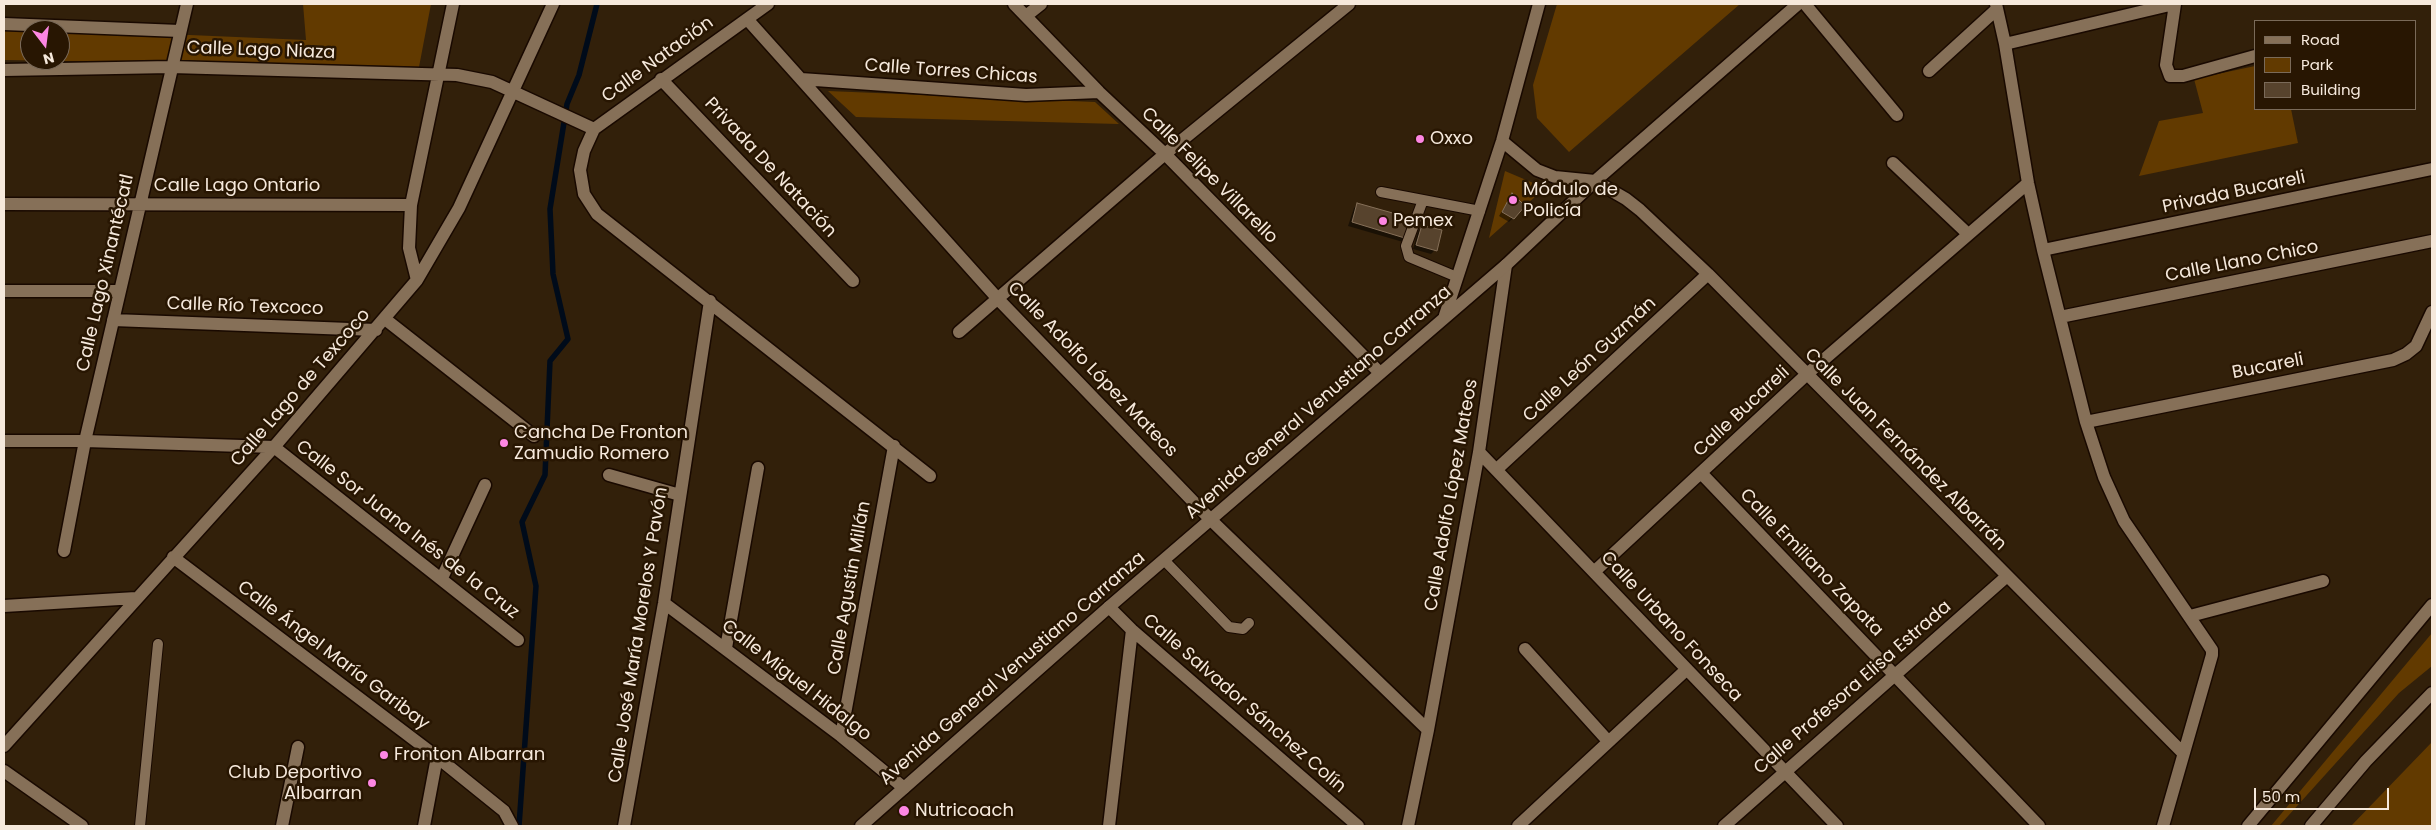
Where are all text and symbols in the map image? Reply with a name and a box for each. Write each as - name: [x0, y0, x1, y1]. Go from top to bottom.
- street label: Calle Natación: [598, 12, 718, 108]
- north arrow: [20, 20, 70, 70]
- legend: [2254, 20, 2416, 110]
- text: Road: [2301, 29, 2340, 50]
- street label: Calle Lago Niaza: [186, 38, 336, 64]
- text: N: [41, 48, 56, 70]
- text: Park: [2301, 54, 2333, 75]
- street label: Calle Torres Chicas: [864, 55, 1038, 89]
- text: Building: [2301, 79, 2361, 100]
- street label: Privada De Natación: [699, 93, 841, 243]
- street label: Calle Felipe Villarello: [1136, 103, 1282, 249]
- place label: Oxxo: [1430, 128, 1473, 150]
- marker: Oxxo: [1414, 133, 1426, 145]
- street label: Privada Bucareli: [2161, 167, 2307, 219]
- street label: Calle Lago Xinantécatl: [73, 172, 139, 374]
- street label: Calle Lago Ontario: [154, 175, 320, 197]
- place label: Módulo de Policía: [1523, 179, 1618, 222]
- marker: Módulo de Policía: [1507, 194, 1519, 206]
- place label: Pemex: [1393, 210, 1453, 232]
- marker: Pemex: [1377, 215, 1389, 227]
- street label: Calle Llano Chico: [2164, 237, 2320, 287]
- street label: Calle Adolfo López Mateos: [1003, 278, 1181, 462]
- street label: Avenida General Venustiano Carranza: [1182, 282, 1456, 524]
- street label: Calle Río Texcoco: [166, 293, 324, 321]
- street label: Calle León Guzmán: [1519, 293, 1661, 427]
- street label: Calle Lago de Texcoco: [227, 305, 375, 471]
- street label: Calle Juan Fernández Albarrán: [1799, 344, 2011, 556]
- street label: Bucareli: [2230, 349, 2306, 385]
- street label: Calle Bucareli: [1690, 362, 1794, 462]
- street label: Calle Adolfo López Mateos: [1421, 377, 1483, 613]
- place label: Cancha De Fronton Zamudio Romero: [514, 422, 688, 464]
- street label: Calle Sor Juana Inés de la Cruz: [291, 436, 523, 624]
- marker: Cancha De Fronton Zamudio Romero: [498, 437, 510, 449]
- street label: Calle Emiliano Zapata: [1735, 485, 1887, 641]
- street label: Calle José María Morelos Y Pavón: [605, 486, 673, 784]
- street label: Calle Agustín Millán: [824, 500, 876, 676]
- street label: Calle Urbano Fonseca: [1596, 547, 1746, 707]
- street label: Avenida General Venustiano Carranza: [876, 548, 1150, 790]
- street label: Calle Ángel María Garibay: [233, 577, 433, 735]
- street label: Calle Profesora Elisa Estrada: [1750, 597, 1956, 779]
- street label: Calle Salvador Sánchez Colín: [1138, 610, 1350, 798]
- street label: Calle Miguel Hidalgo: [717, 616, 875, 746]
- place label: Fronton Albarran: [394, 744, 545, 766]
- marker: Fronton Albarran: [378, 749, 390, 761]
- place label: Club Deportivo Albarran: [228, 762, 362, 804]
- marker: Club Deportivo Albarran: [366, 777, 378, 789]
- scale bar: [2256, 778, 2391, 810]
- text: 50 m: [2262, 786, 2300, 807]
- place label: Nutricoach: [915, 800, 1014, 822]
- marker: Nutricoach: [897, 804, 911, 818]

